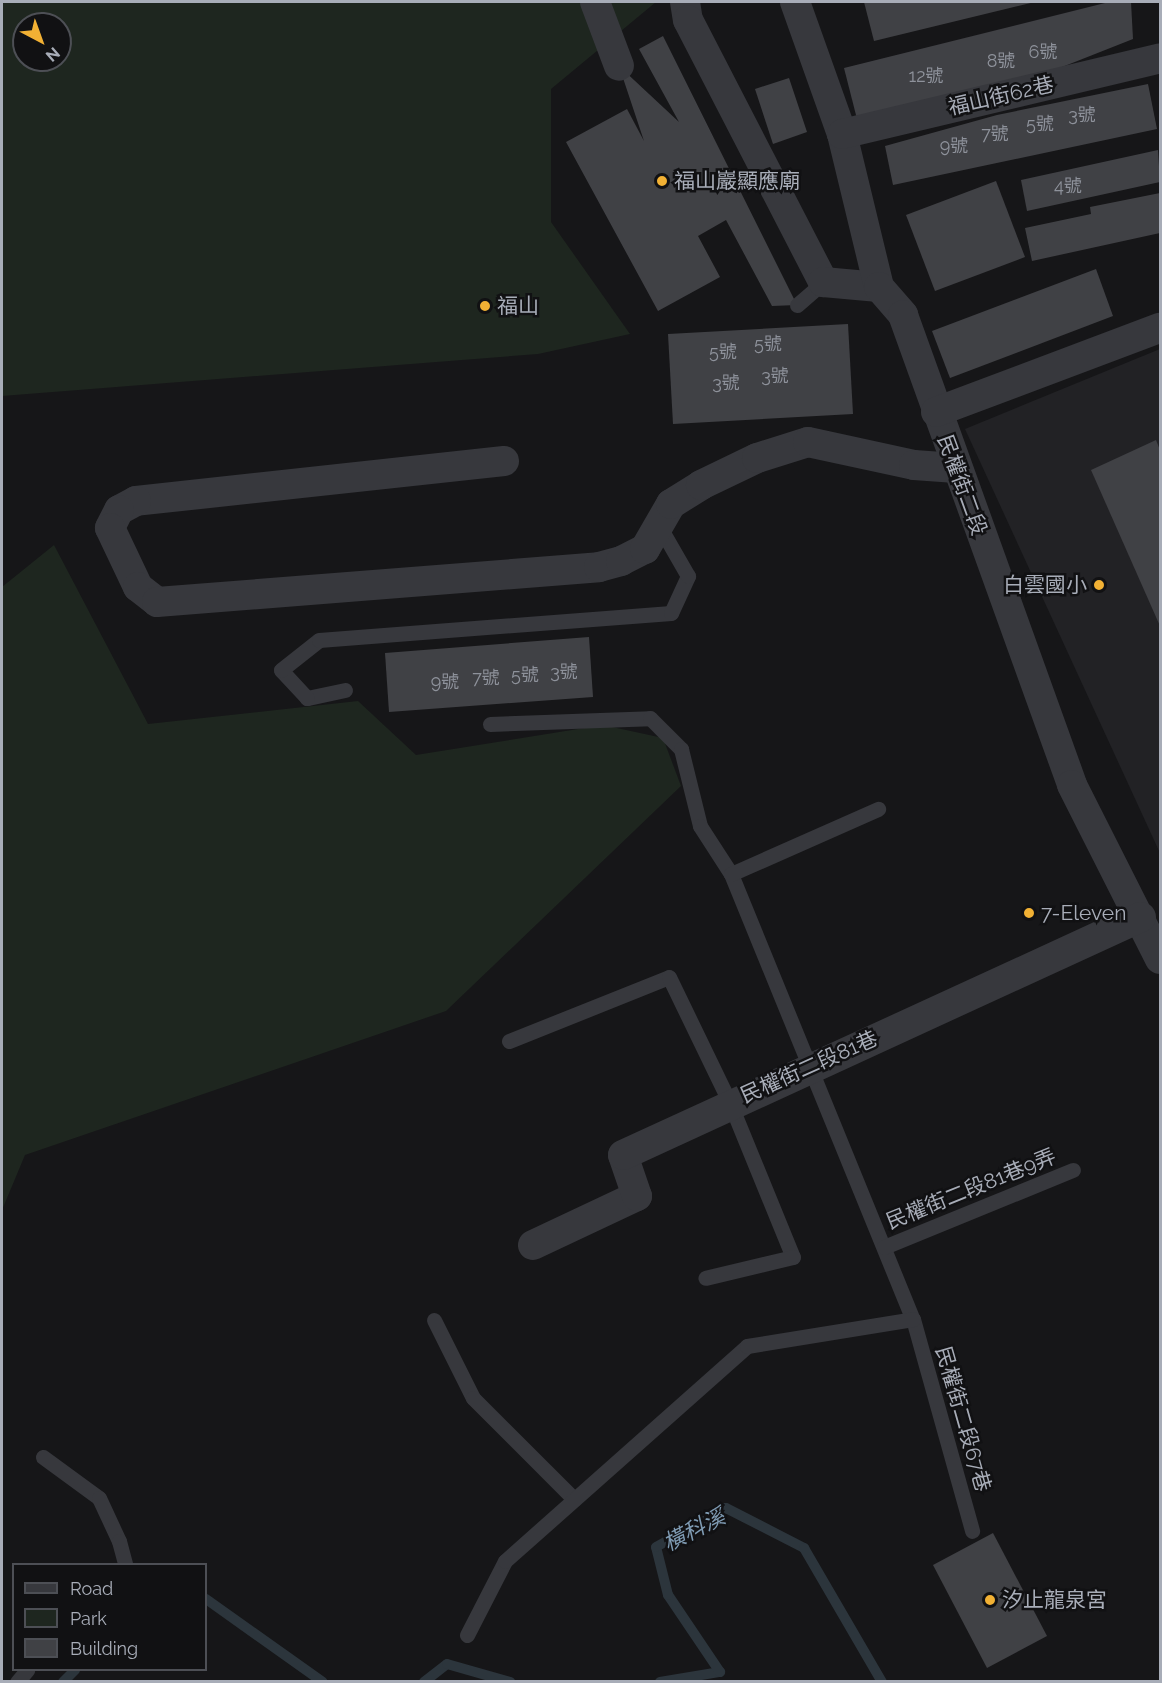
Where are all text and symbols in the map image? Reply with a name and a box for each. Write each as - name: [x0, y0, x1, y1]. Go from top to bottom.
- north arrow: [12, 12, 72, 72]
- house number: 6號: [1029, 41, 1057, 63]
- text: N: [42, 43, 64, 66]
- house number: 8號: [987, 50, 1015, 72]
- house number: 12號: [908, 65, 944, 87]
- street label: 福山街62巷: [946, 72, 1056, 120]
- house number: 3號: [1068, 104, 1096, 126]
- house number: 5號: [1026, 113, 1054, 135]
- house number: 7號: [981, 123, 1009, 145]
- house number: 9號: [940, 135, 968, 157]
- place label: 福山巖顯應廟: [674, 168, 800, 194]
- marker: 福山巖顯應廟: [655, 174, 669, 188]
- house number: 4號: [1054, 175, 1082, 197]
- place label: 福山: [497, 293, 539, 319]
- marker: 福山: [478, 299, 492, 313]
- house number: 5號: [754, 333, 782, 355]
- house number: 5號: [709, 341, 737, 363]
- house number: 3號: [761, 365, 789, 387]
- house number: 3號: [712, 372, 740, 394]
- street label: 民權街二段: [932, 431, 992, 539]
- place label: 白雲國小: [1003, 572, 1087, 598]
- marker: 白雲國小: [1092, 578, 1106, 592]
- house number: 3號: [550, 661, 578, 683]
- house number: 5號: [511, 664, 539, 686]
- house number: 7號: [472, 667, 500, 689]
- house number: 9號: [431, 671, 459, 693]
- place label: 7-Eleven: [1041, 900, 1126, 926]
- marker: 7-Eleven: [1022, 906, 1036, 920]
- street label: 民權街二段81巷: [737, 1026, 881, 1108]
- street label: 民權街二段81巷9弄: [882, 1143, 1060, 1235]
- street label: 民權街二段67巷: [930, 1343, 996, 1495]
- water label: 橫科溪: [659, 1503, 729, 1557]
- legend: [12, 1563, 207, 1671]
- text: Road: [70, 1578, 113, 1599]
- place label: 汐止龍泉宮: [1002, 1587, 1107, 1613]
- marker: 汐止龍泉宮: [983, 1593, 997, 1607]
- text: Park: [70, 1608, 107, 1629]
- text: Building: [70, 1638, 138, 1659]

